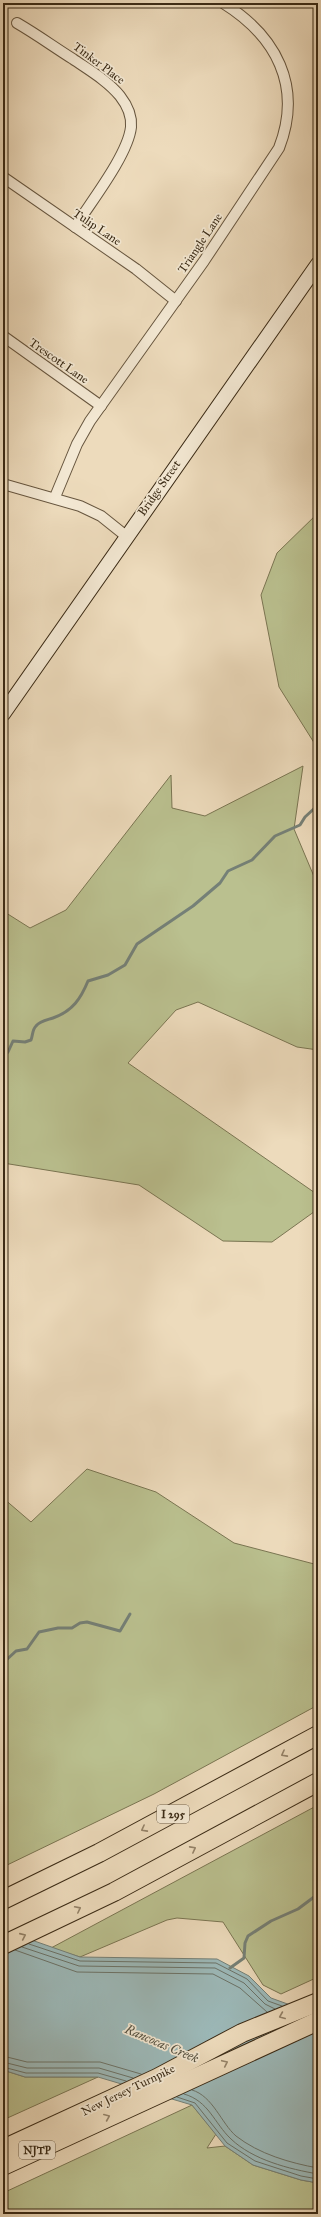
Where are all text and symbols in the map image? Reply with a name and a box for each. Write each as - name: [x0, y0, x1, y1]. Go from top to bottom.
- street label: Tinker Place: [70, 39, 128, 87]
- street label: Tulip Lane: [70, 206, 124, 248]
- street label: Triangle Lane: [175, 210, 226, 276]
- street label: Trescott Lane: [27, 335, 91, 387]
- street label: Bridge Street: [135, 457, 185, 519]
- one-way arrow: [281, 1749, 288, 1757]
- road number: I 295: [157, 1805, 189, 1823]
- one-way arrow: [141, 1824, 149, 1831]
- one-way arrow: [189, 1846, 197, 1854]
- one-way arrow: [74, 1906, 82, 1914]
- one-way arrow: [19, 1933, 27, 1941]
- one-way arrow: [278, 2012, 285, 2020]
- water label: Rancocas Creek: [121, 2021, 201, 2067]
- one-way arrow: [221, 2060, 228, 2068]
- street label: New Jersey Turnpike: [79, 2061, 177, 2120]
- one-way arrow: [103, 2114, 110, 2122]
- road number: NJTP: [19, 2141, 55, 2159]

